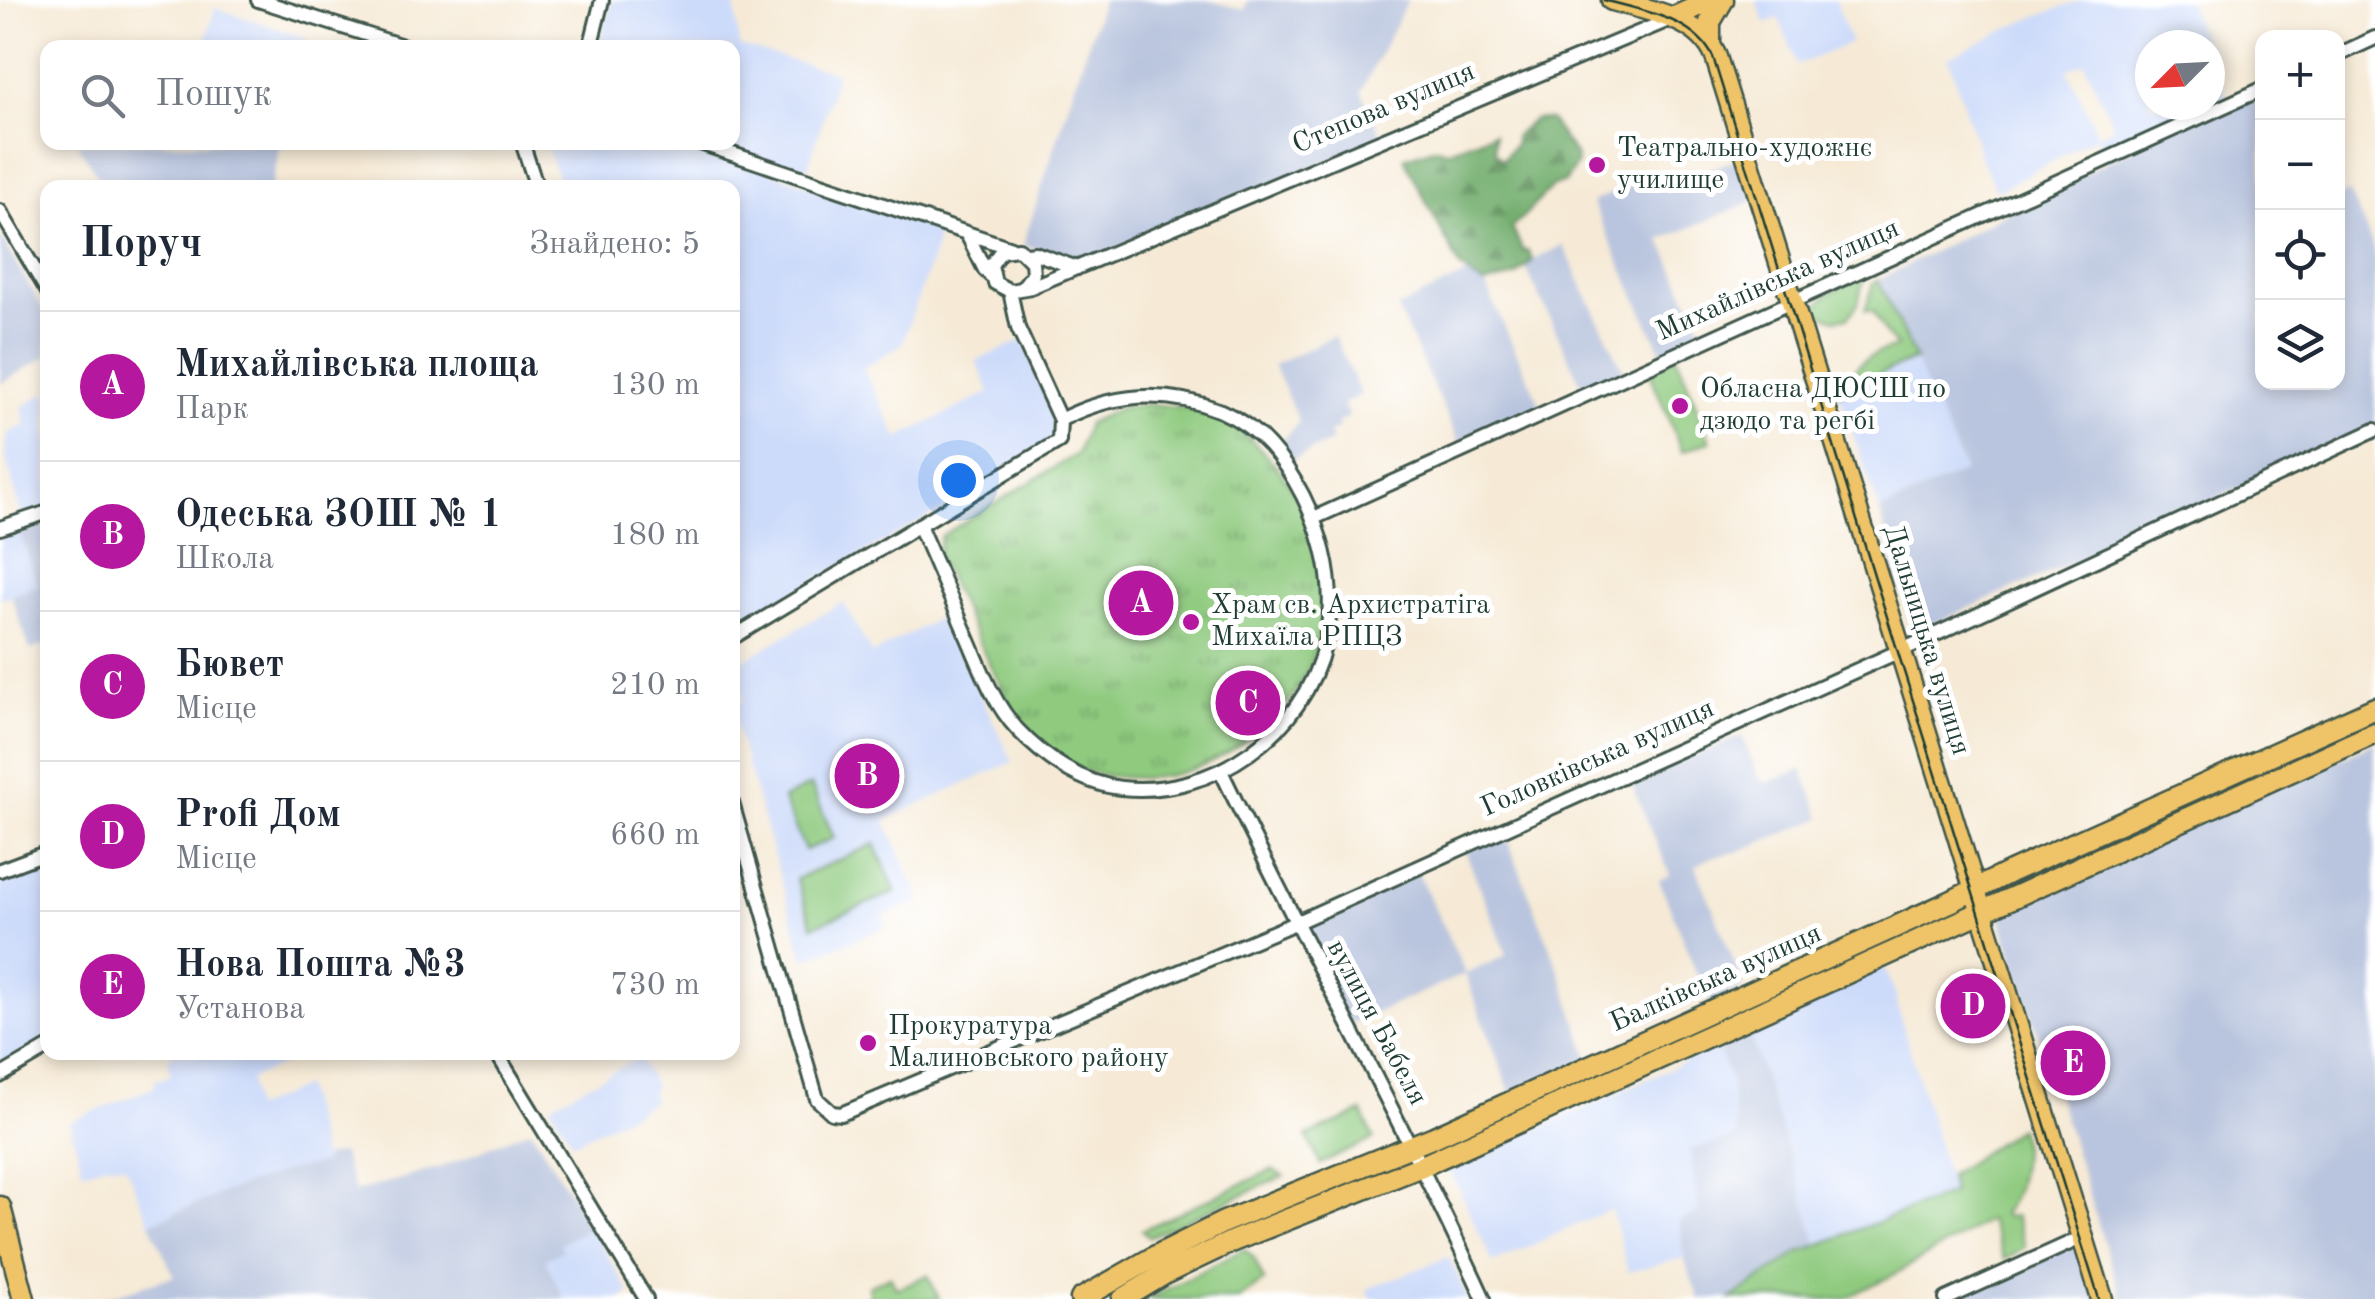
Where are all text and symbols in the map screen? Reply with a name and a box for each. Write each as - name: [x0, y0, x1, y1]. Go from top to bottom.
- north arrow: [2135, 30, 2225, 120]
- map controls: [2255, 30, 2345, 390]
- button: +: [2255, 30, 2345, 120]
- search box: [40, 40, 740, 150]
- street label: Степова вулиця: [1289, 58, 1479, 160]
- icon: search: [75, 68, 130, 123]
- text: Пошук: [155, 76, 272, 114]
- button: −: [2255, 120, 2345, 210]
- place label: Театрально-художнє училище: [1617, 135, 1872, 195]
- marker: Театрально-художнє училище: [1586, 154, 1608, 176]
- button: locate: [2255, 210, 2345, 300]
- street label: Михайлівська вулиця: [1652, 215, 1904, 347]
- text: Поруч: [80, 224, 202, 266]
- text: Знайдено: 5: [529, 229, 700, 261]
- button: layers: [2255, 300, 2345, 390]
- text: Михайлівська площа: [175, 347, 539, 385]
- text: A: [100, 370, 125, 402]
- text: 130 m: [610, 370, 700, 402]
- place label: Обласна ДЮСШ по дзюдо та регбі: [1700, 376, 1946, 436]
- text: Парк: [175, 394, 249, 426]
- marker: Обласна ДЮСШ по дзюдо та регбі: [1669, 395, 1691, 417]
- your location: [933, 455, 984, 506]
- text: Одеська ЗОШ № 1: [175, 497, 502, 535]
- text: B: [101, 520, 124, 552]
- text: 180 m: [610, 520, 700, 552]
- street label: Дальницька вулиця: [1878, 522, 1974, 758]
- text: Школа: [175, 544, 274, 576]
- pin: A: [1108, 566, 1174, 640]
- place label: Храм св. Архистратіга Михаїла РПЦЗ: [1211, 592, 1490, 652]
- marker: Храм св. Архистратіга Михаїла РПЦЗ: [1180, 611, 1202, 633]
- text: Бювет: [175, 647, 284, 685]
- pin: C: [1216, 666, 1280, 740]
- text: C: [102, 670, 123, 702]
- text: 210 m: [610, 670, 700, 702]
- text: Місце: [175, 694, 257, 726]
- street label: Головківська вулиця: [1477, 695, 1719, 823]
- pin: B: [834, 738, 900, 814]
- text: Profi Дом: [175, 797, 341, 835]
- text: D: [100, 820, 125, 852]
- text: 660 m: [610, 820, 700, 852]
- text: Місце: [175, 844, 257, 876]
- street label: Балківська вулиця: [1606, 920, 1826, 1038]
- street label: вулиця Бабеля: [1321, 936, 1431, 1110]
- text: Нова Пошта №3: [175, 947, 466, 985]
- pin: D: [1940, 968, 2006, 1044]
- text: E: [101, 970, 124, 1002]
- text: 730 m: [610, 970, 700, 1002]
- text: Установа: [175, 994, 305, 1026]
- place label: Прокуратура Малиновського району: [888, 1013, 1169, 1073]
- pin: E: [2040, 1026, 2106, 1100]
- marker: Прокуратура Малиновського району: [857, 1032, 879, 1054]

